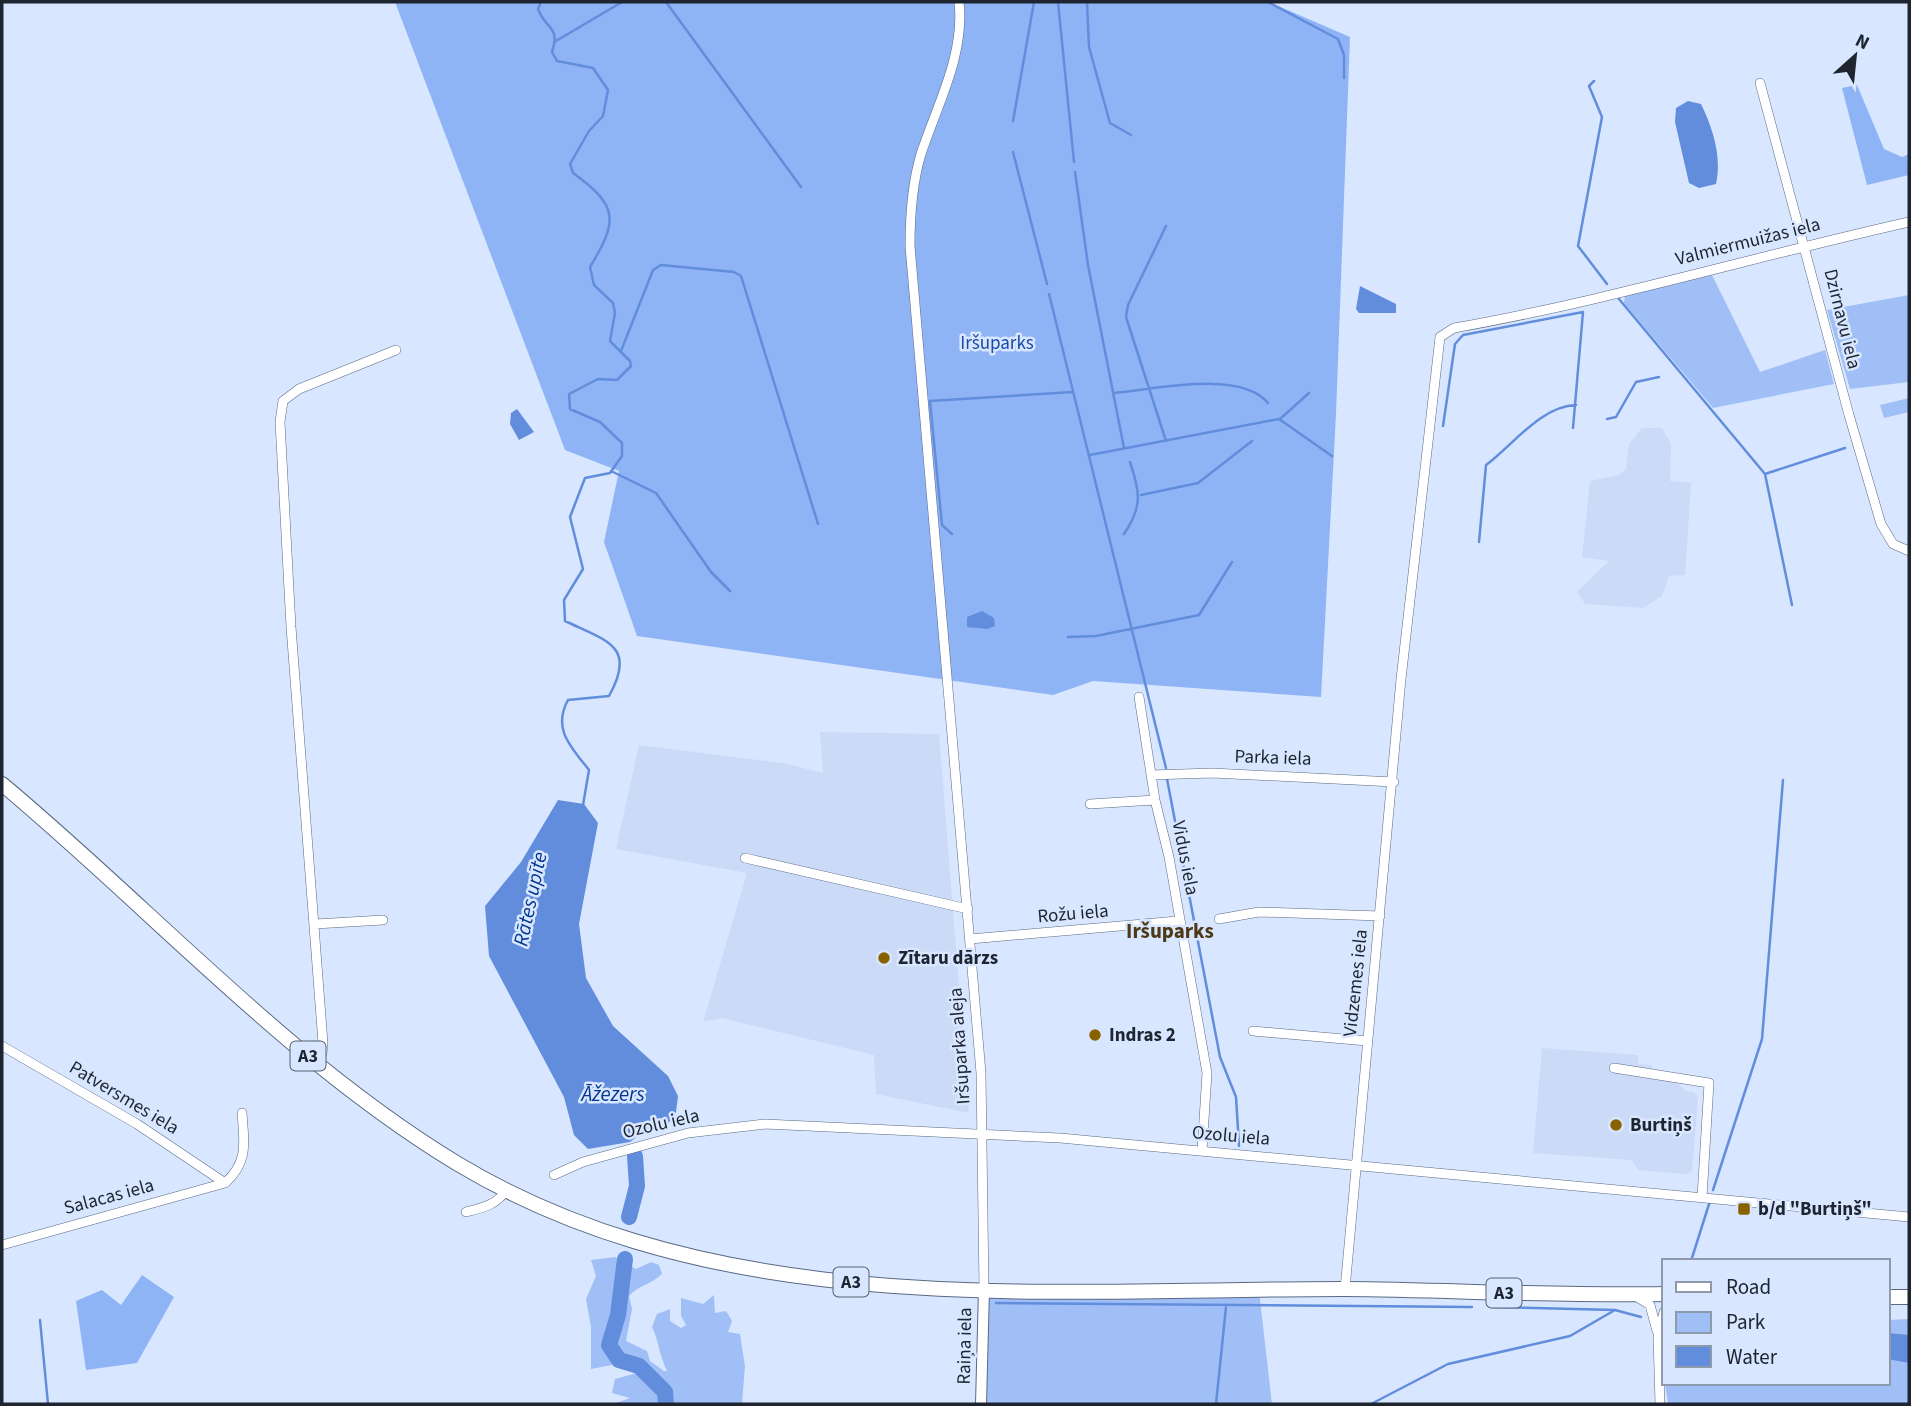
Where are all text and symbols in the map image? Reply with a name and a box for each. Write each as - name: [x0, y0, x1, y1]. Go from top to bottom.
- north arrow: [1820, 21, 1890, 91]
- text: N: [1850, 27, 1874, 57]
- street label: Valmiermuižas iela: [1673, 211, 1823, 273]
- street label: Dzirnavu iela: [1817, 266, 1867, 372]
- park label: Iršuparks: [960, 330, 1034, 357]
- street label: Parka iela: [1234, 743, 1312, 773]
- street label: Vidus iela: [1165, 818, 1205, 898]
- water label: Rātes upīte: [505, 849, 555, 949]
- street label: Rožu iela: [1036, 897, 1110, 931]
- district label: Iršuparks: [1126, 916, 1214, 946]
- street label: Vidzemes iela: [1337, 928, 1375, 1038]
- place label: Zītaru dārzs: [898, 945, 998, 972]
- marker: Zītaru dārzs: [876, 950, 892, 966]
- street label: Iršuparka aleja: [942, 987, 978, 1105]
- place label: Indras 2: [1109, 1022, 1176, 1049]
- marker: Indras 2: [1087, 1027, 1103, 1043]
- road number: A3: [290, 1042, 326, 1070]
- street label: Patversmes iela: [64, 1055, 184, 1141]
- water label: Āžezers: [579, 1079, 645, 1109]
- street label: Ozolu iela: [620, 1102, 702, 1146]
- place label: Burtiņš: [1630, 1112, 1692, 1139]
- marker: Burtiņš: [1608, 1117, 1624, 1133]
- street label: Ozolu iela: [1191, 1119, 1271, 1153]
- street label: Salacas iela: [61, 1172, 157, 1222]
- place label: b/d "Burtiņš": [1758, 1196, 1872, 1223]
- marker: b/d "Burtiņš": [1736, 1201, 1752, 1217]
- legend: [1662, 1259, 1890, 1385]
- road number: A3: [834, 1268, 868, 1296]
- text: Road: [1726, 1272, 1771, 1302]
- road number: A3: [1486, 1278, 1522, 1308]
- street label: Raiņa iela: [951, 1307, 979, 1385]
- text: Park: [1726, 1307, 1766, 1337]
- text: Water: [1726, 1342, 1778, 1372]

